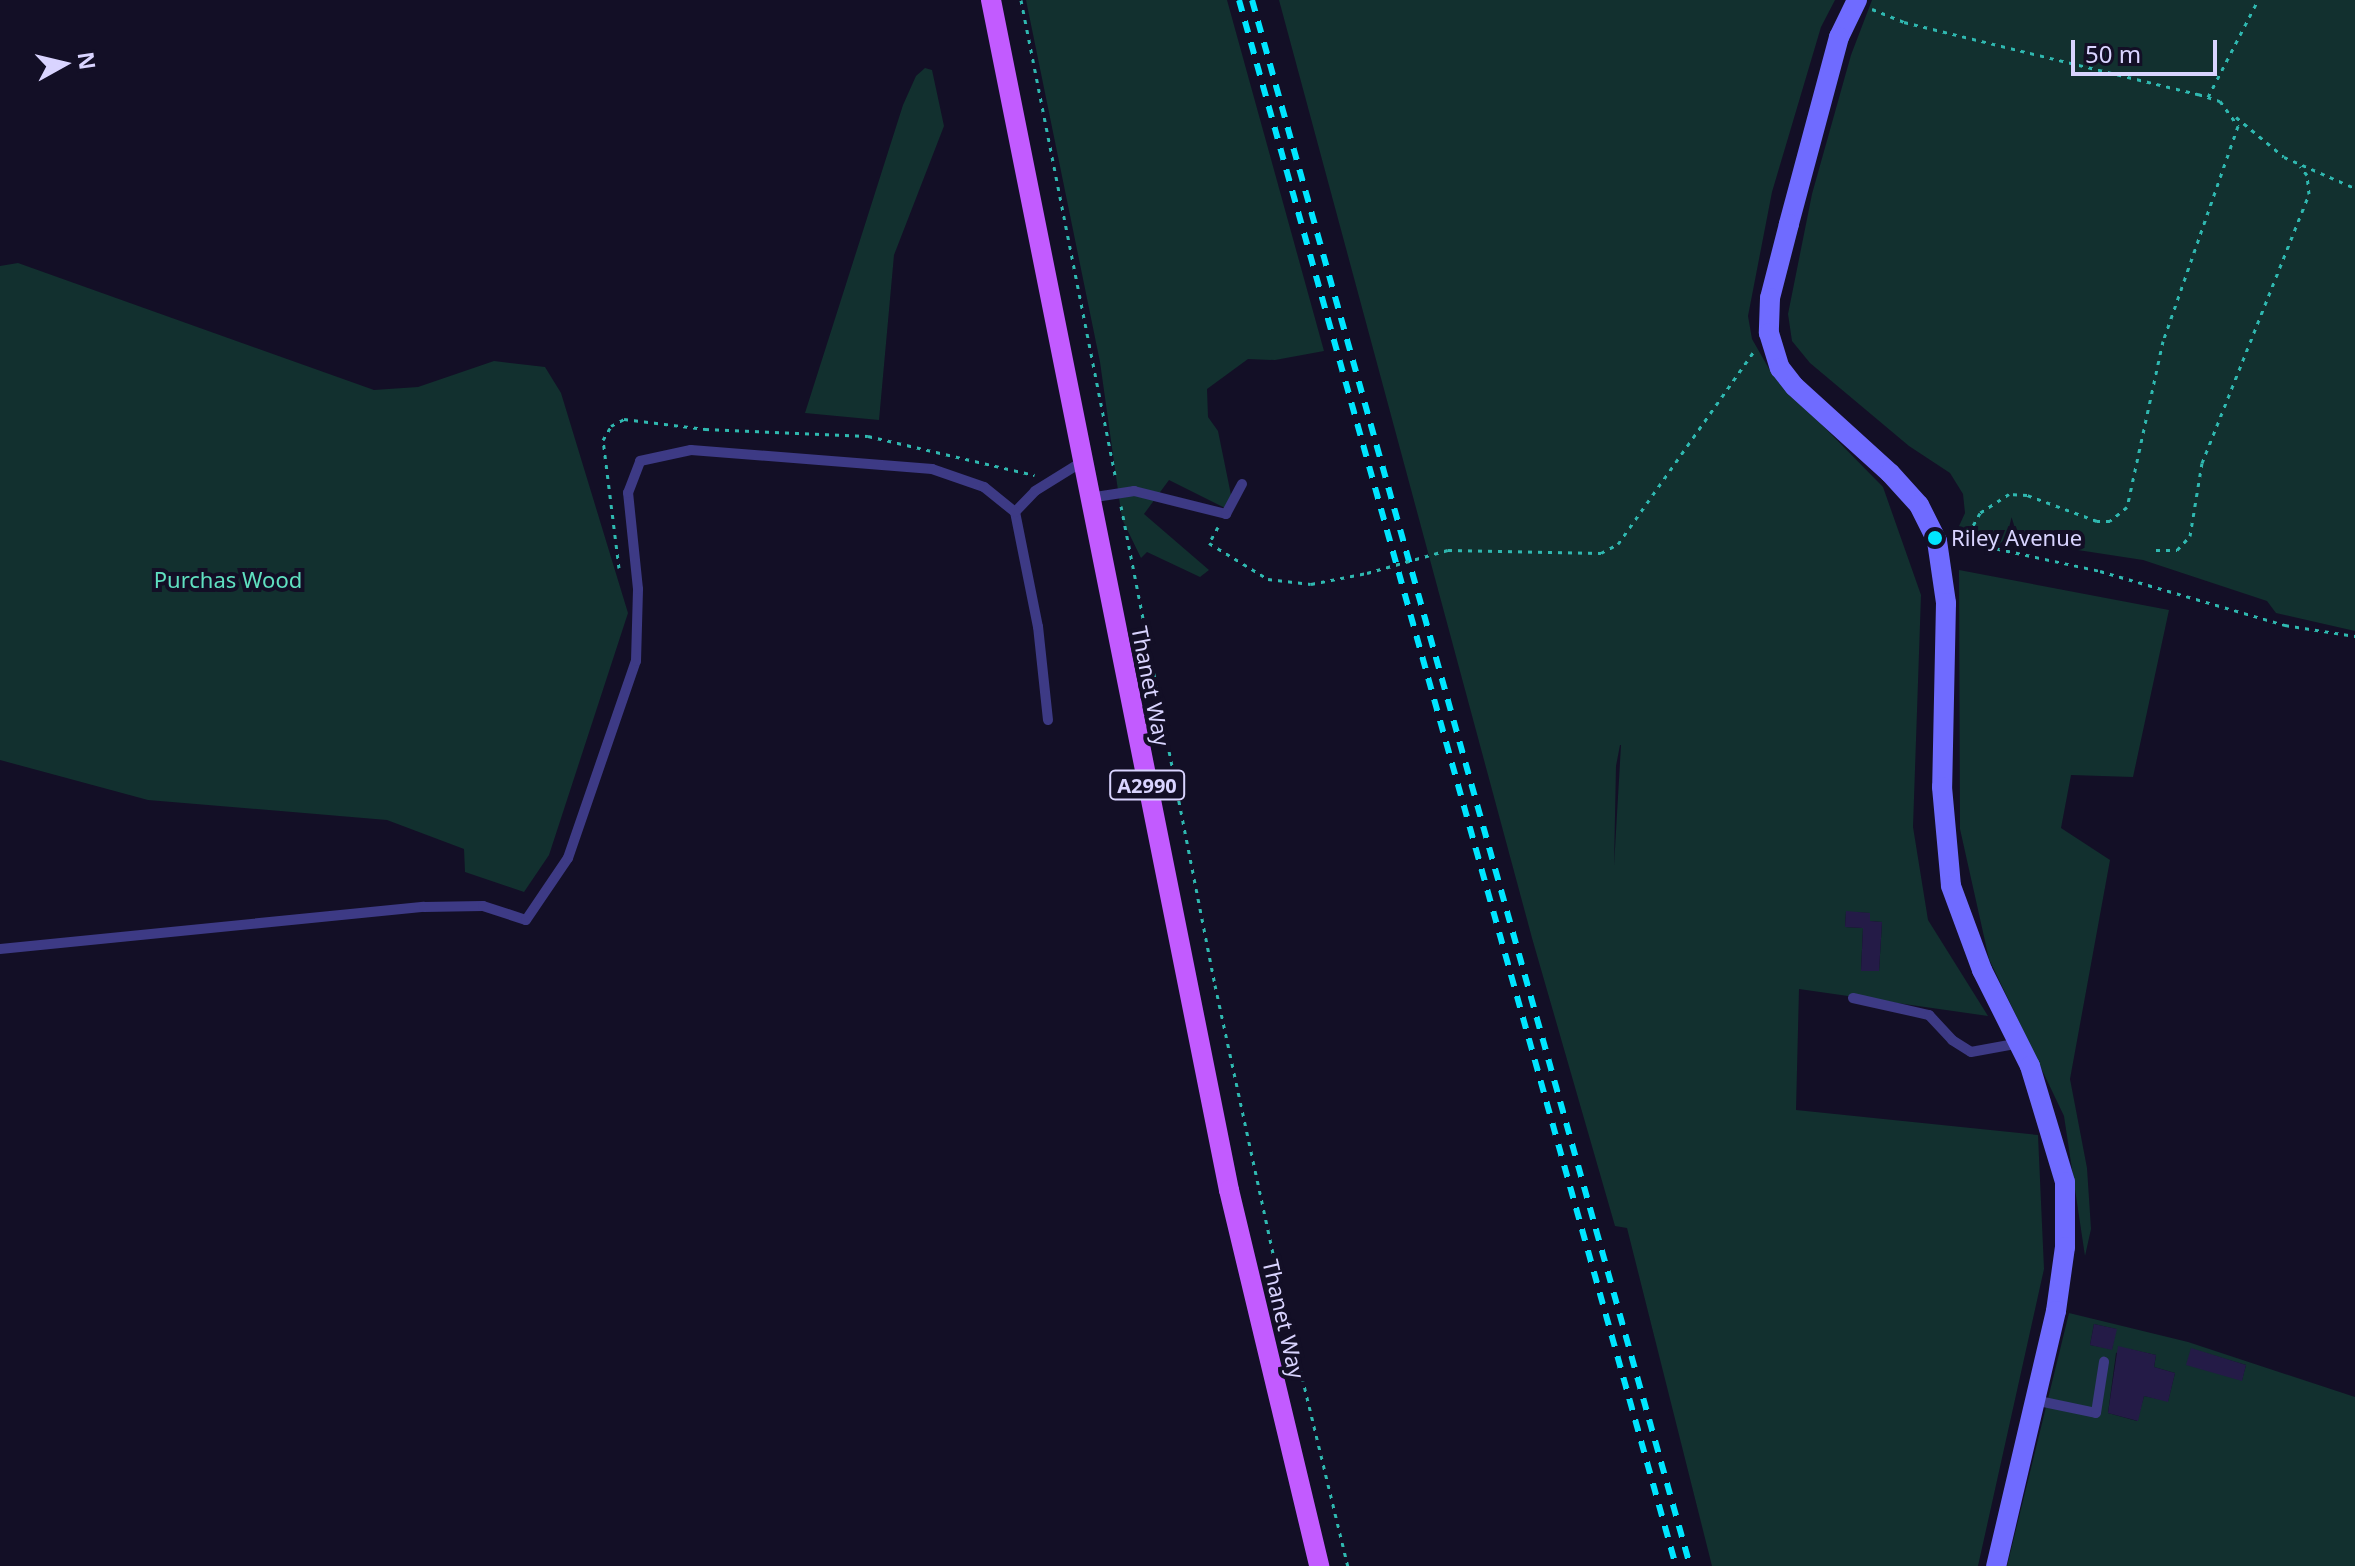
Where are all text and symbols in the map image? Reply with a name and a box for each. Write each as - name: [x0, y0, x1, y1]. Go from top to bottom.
- north arrow: [24, 24, 104, 104]
- scale bar: [2075, 24, 2221, 74]
- text: 50 m: [2085, 37, 2141, 70]
- text: N: [72, 50, 104, 72]
- place label: Riley Avenue: [1951, 525, 2082, 551]
- marker: Riley Avenue: [1926, 529, 1944, 547]
- park label: Purchas Wood: [154, 567, 302, 593]
- street label: Thanet Way: [1126, 624, 1176, 748]
- road number: A2990: [1109, 769, 1185, 801]
- street label: Thanet Way: [1257, 1257, 1311, 1381]

